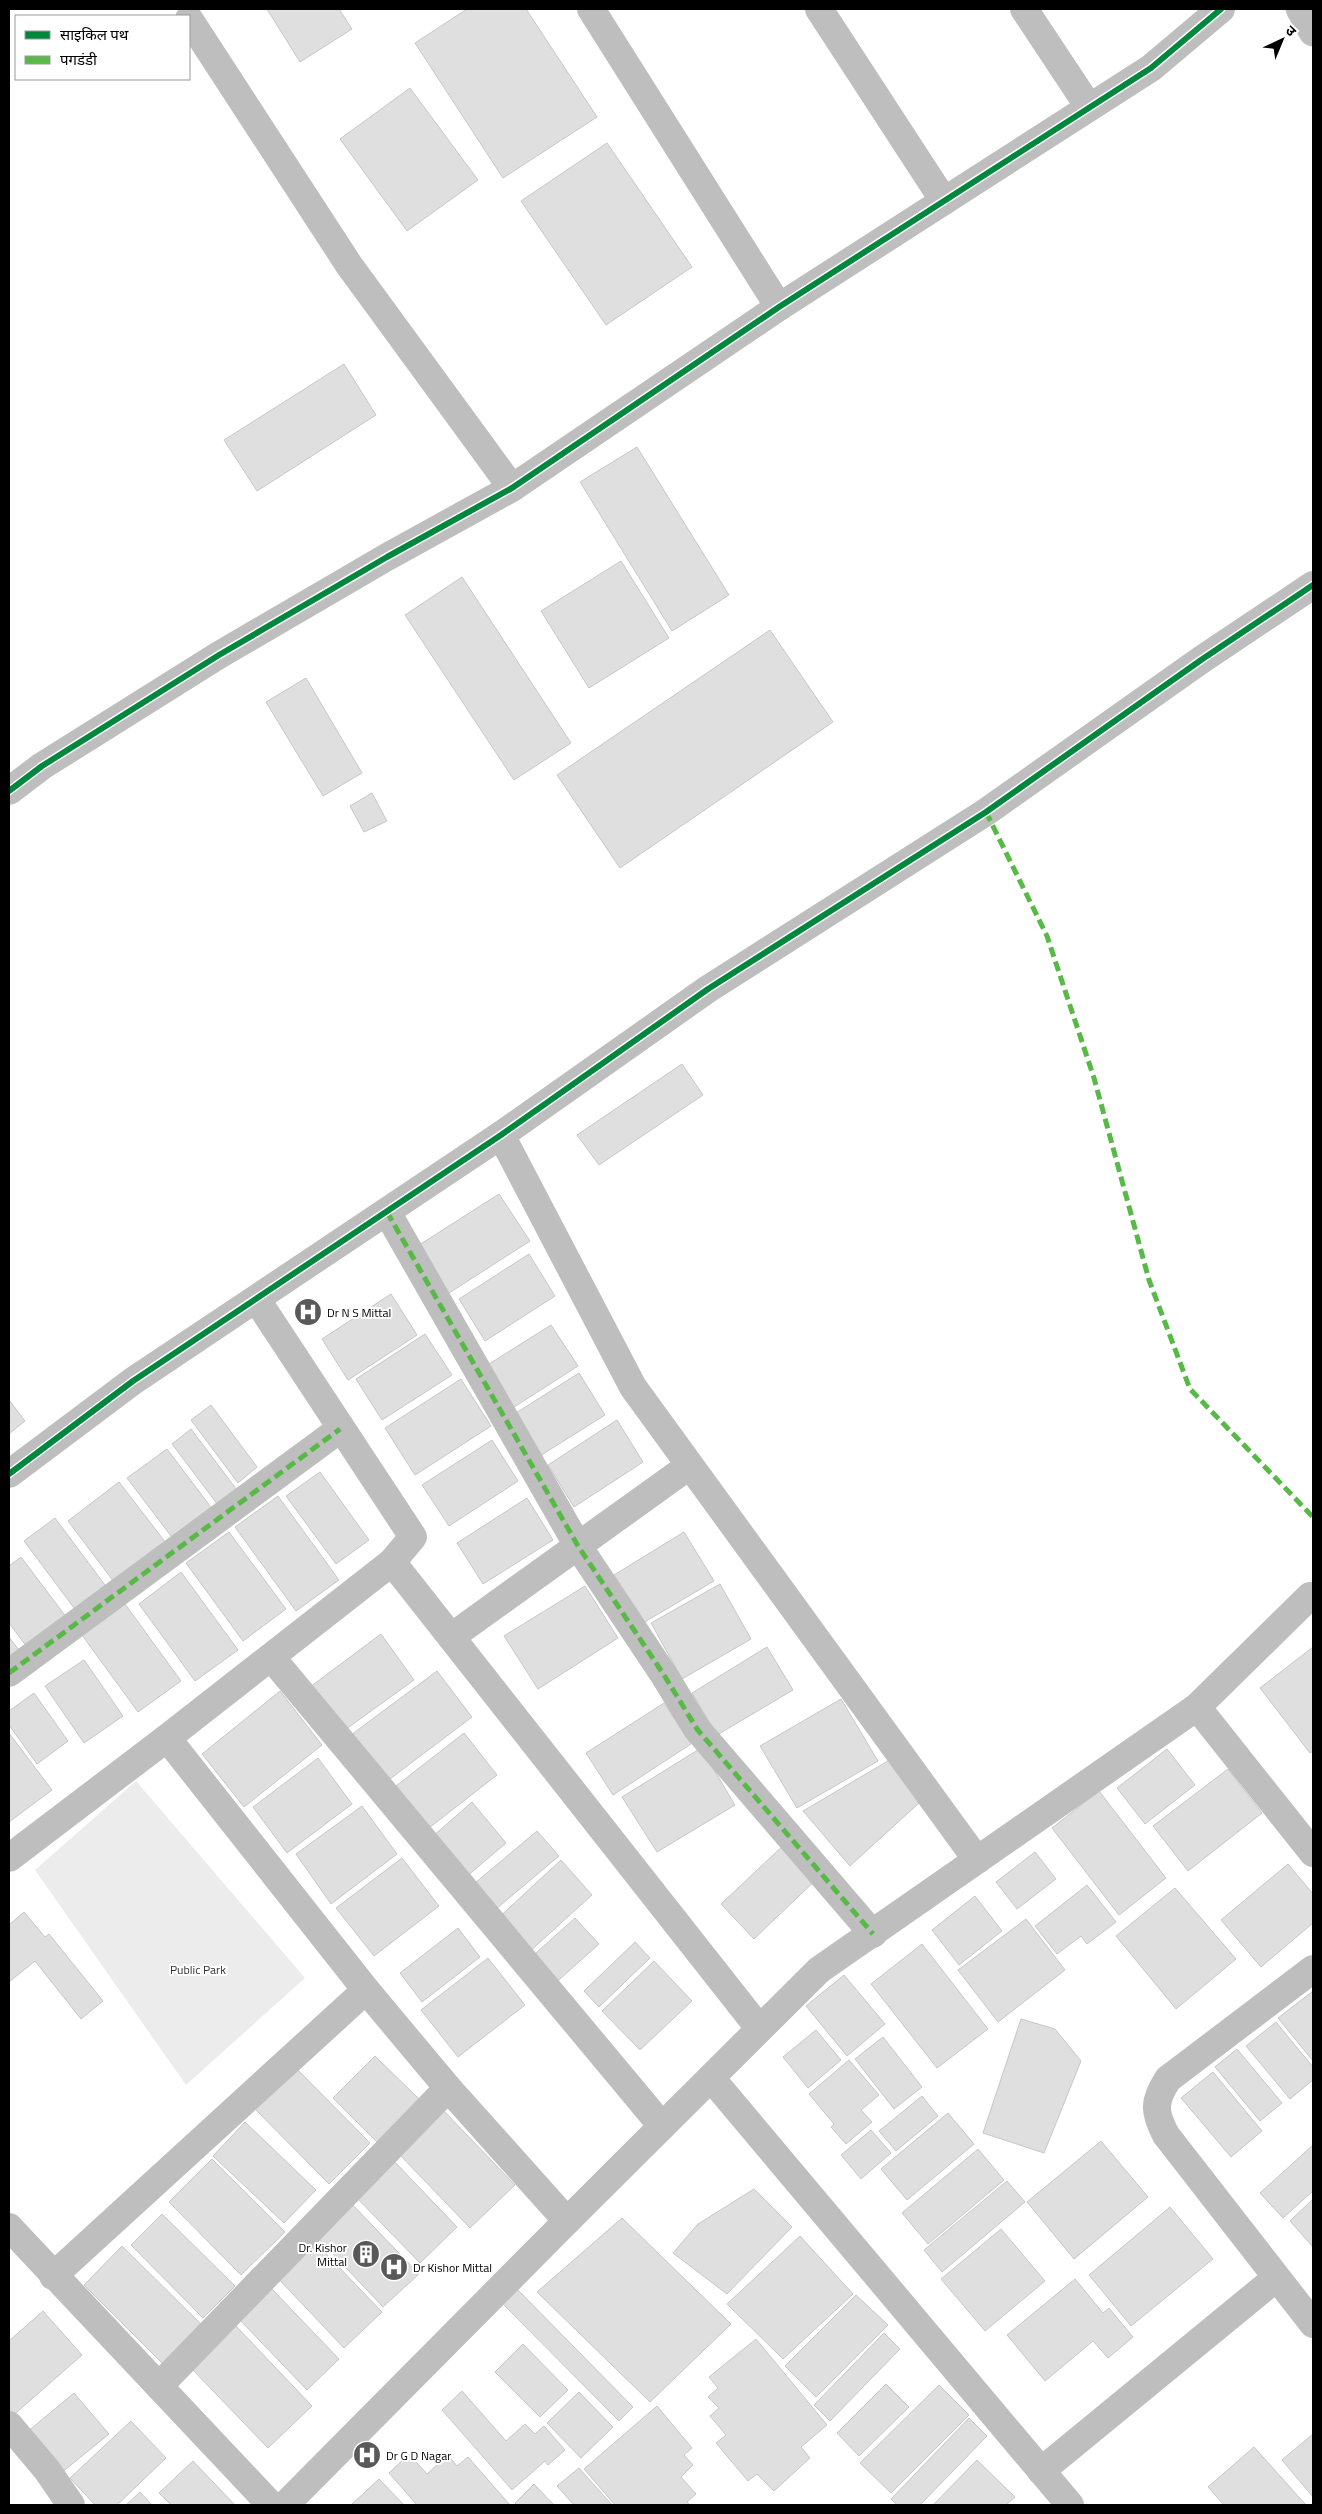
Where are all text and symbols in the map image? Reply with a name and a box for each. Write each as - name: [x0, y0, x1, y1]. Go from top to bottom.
- legend: [15, 15, 190, 80]
- north arrow: [1257, 15, 1307, 65]
- text: उ: [1281, 20, 1302, 41]
- text: साइकिल पथ: [60, 23, 129, 46]
- text: पगडंडी: [60, 48, 98, 71]
- hospital icon: Dr N S Mittal: [293, 1297, 323, 1327]
- place label: Dr N S Mittal: [327, 1303, 391, 1322]
- park label: Public Park: [170, 1960, 226, 1979]
- place label: Dr. Kishor Mittal: [299, 2238, 347, 2271]
- building icon: Dr. Kishor Mittal: [351, 2239, 381, 2269]
- hospital icon: Dr Kishor Mittal: [379, 2252, 409, 2282]
- place label: Dr Kishor Mittal: [413, 2258, 492, 2277]
- hospital icon: Dr G D Nagar: [352, 2440, 382, 2470]
- place label: Dr G D Nagar: [386, 2446, 451, 2465]

